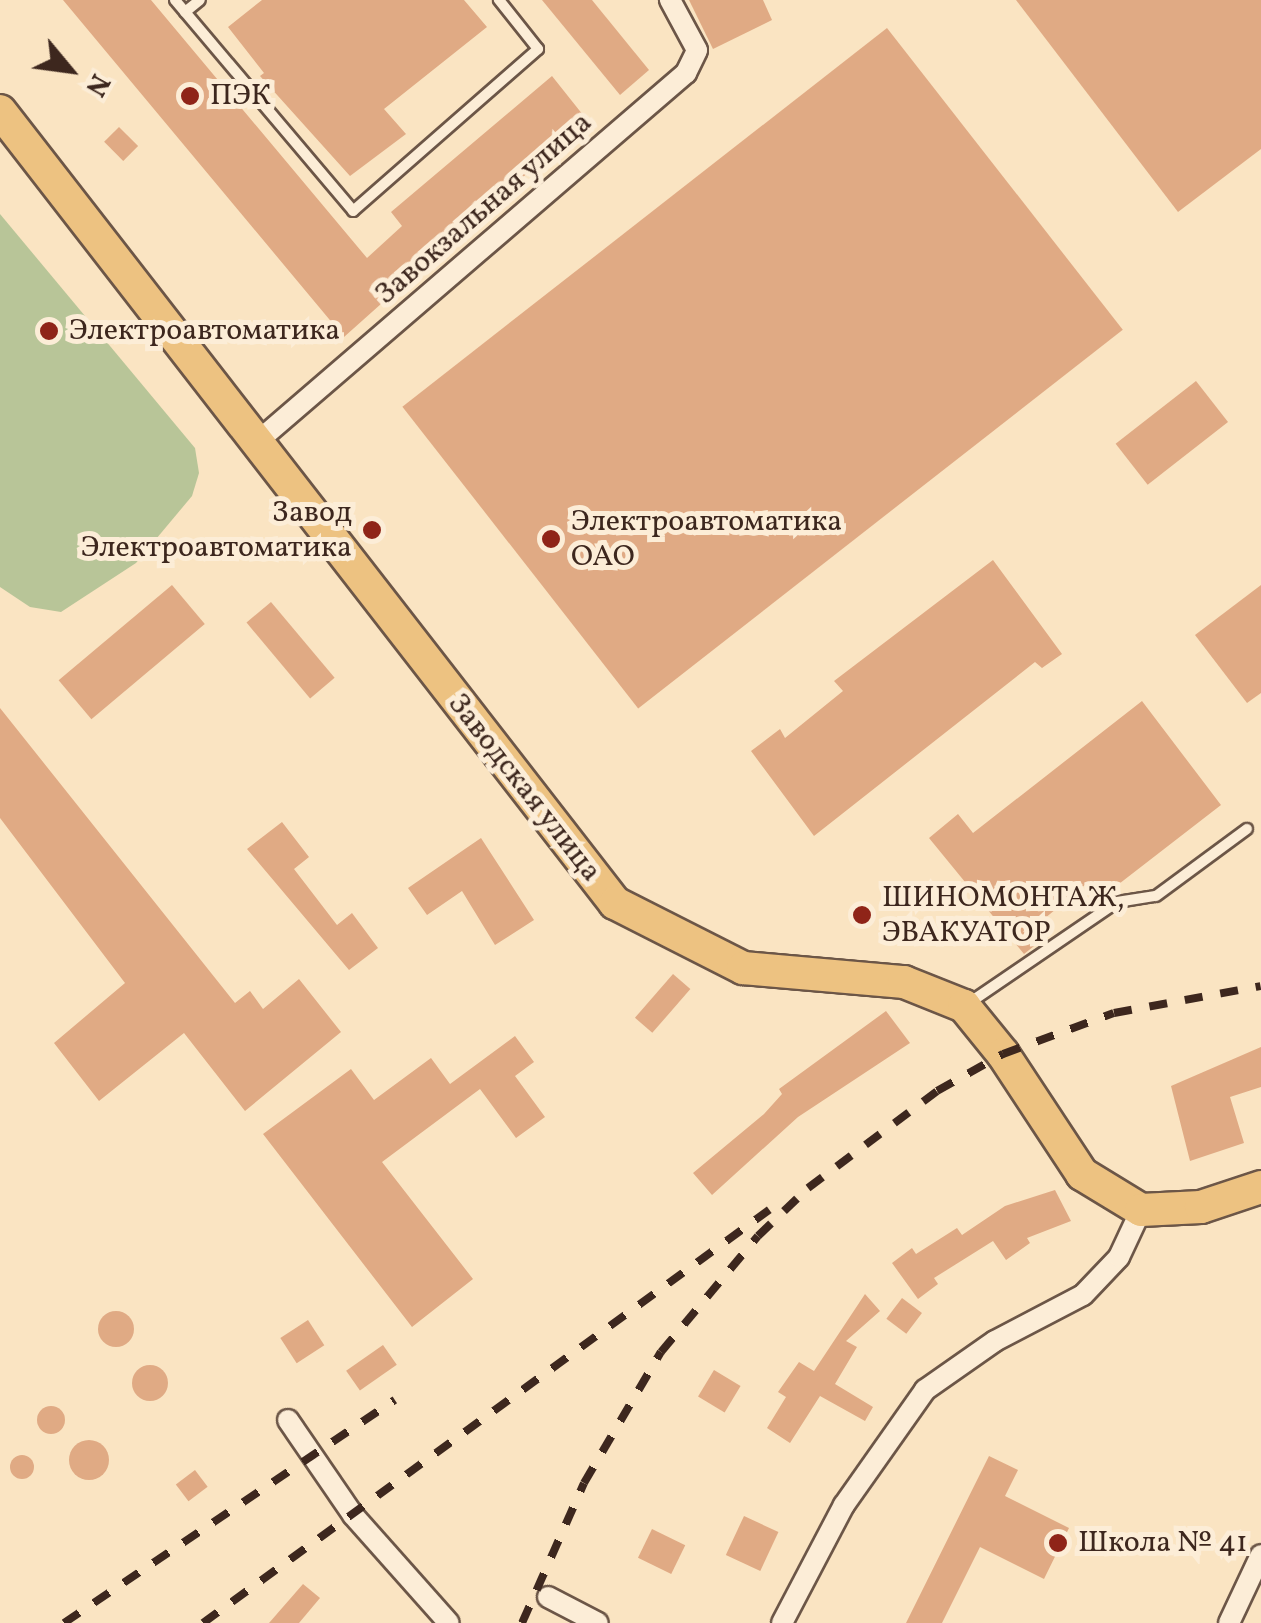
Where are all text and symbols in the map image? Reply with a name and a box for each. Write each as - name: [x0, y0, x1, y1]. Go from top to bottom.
- north arrow: [20, 20, 120, 120]
- text: N: [75, 66, 119, 103]
- place label: ПЭК: [210, 78, 271, 114]
- marker: ПЭК: [179, 85, 201, 107]
- street label: Завокзальная улица: [368, 105, 600, 313]
- place label: Электроавтоматика: [69, 313, 340, 349]
- marker: Электроавтоматика: [38, 320, 60, 342]
- place label: Завод Электроавтоматика: [81, 495, 352, 566]
- place label: Электроавтоматика ОАО: [571, 504, 842, 574]
- marker: Завод Электроавтоматика: [361, 519, 383, 541]
- marker: Электроавтоматика ОАО: [540, 528, 562, 550]
- street label: Заводская улица: [439, 686, 609, 890]
- place label: ШИНОМОНТАЖ, ЭВАКУАТОР: [882, 880, 1125, 950]
- marker: ШИНОМОНТАЖ, ЭВАКУАТОР: [851, 904, 873, 926]
- place label: Школа № 41: [1078, 1525, 1248, 1561]
- marker: Школа № 41: [1047, 1532, 1069, 1554]

